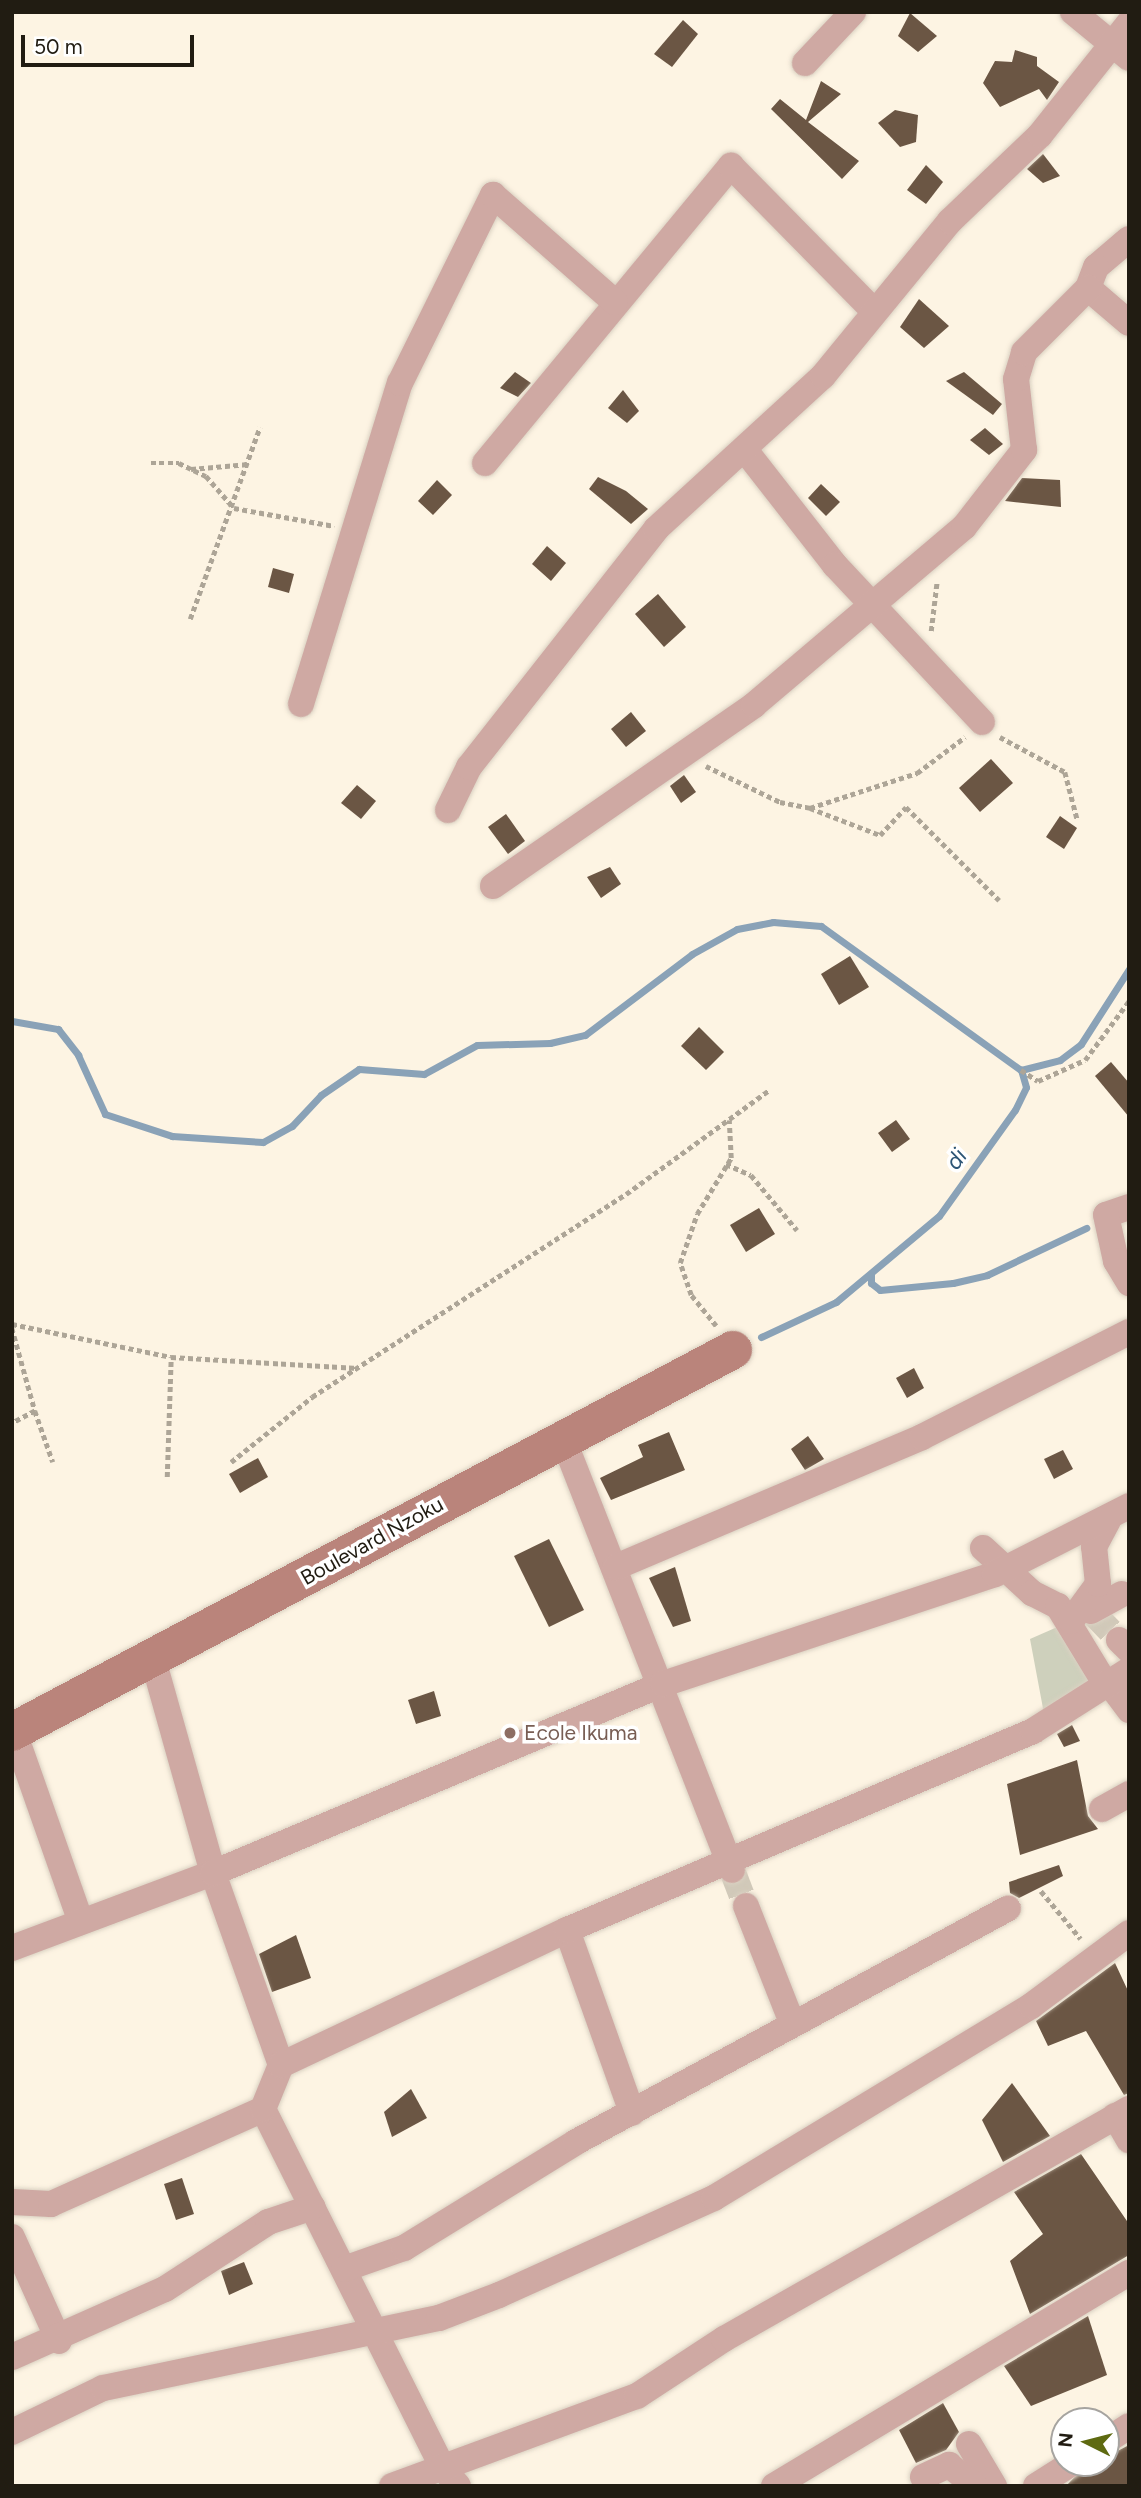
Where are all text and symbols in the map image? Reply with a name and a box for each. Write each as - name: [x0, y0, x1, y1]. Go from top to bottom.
- scale bar: [24, 21, 198, 65]
- text: 50 m: [34, 34, 83, 59]
- water label: di: [939, 1143, 973, 1175]
- street label: Boulevard Nzoku: [296, 1491, 448, 1591]
- place label: Ecole Ikuma: [524, 1720, 637, 1746]
- marker: Ecole Ikuma: [502, 1725, 518, 1741]
- north arrow: [1050, 2407, 1120, 2477]
- text: N: [1053, 2431, 1078, 2448]

